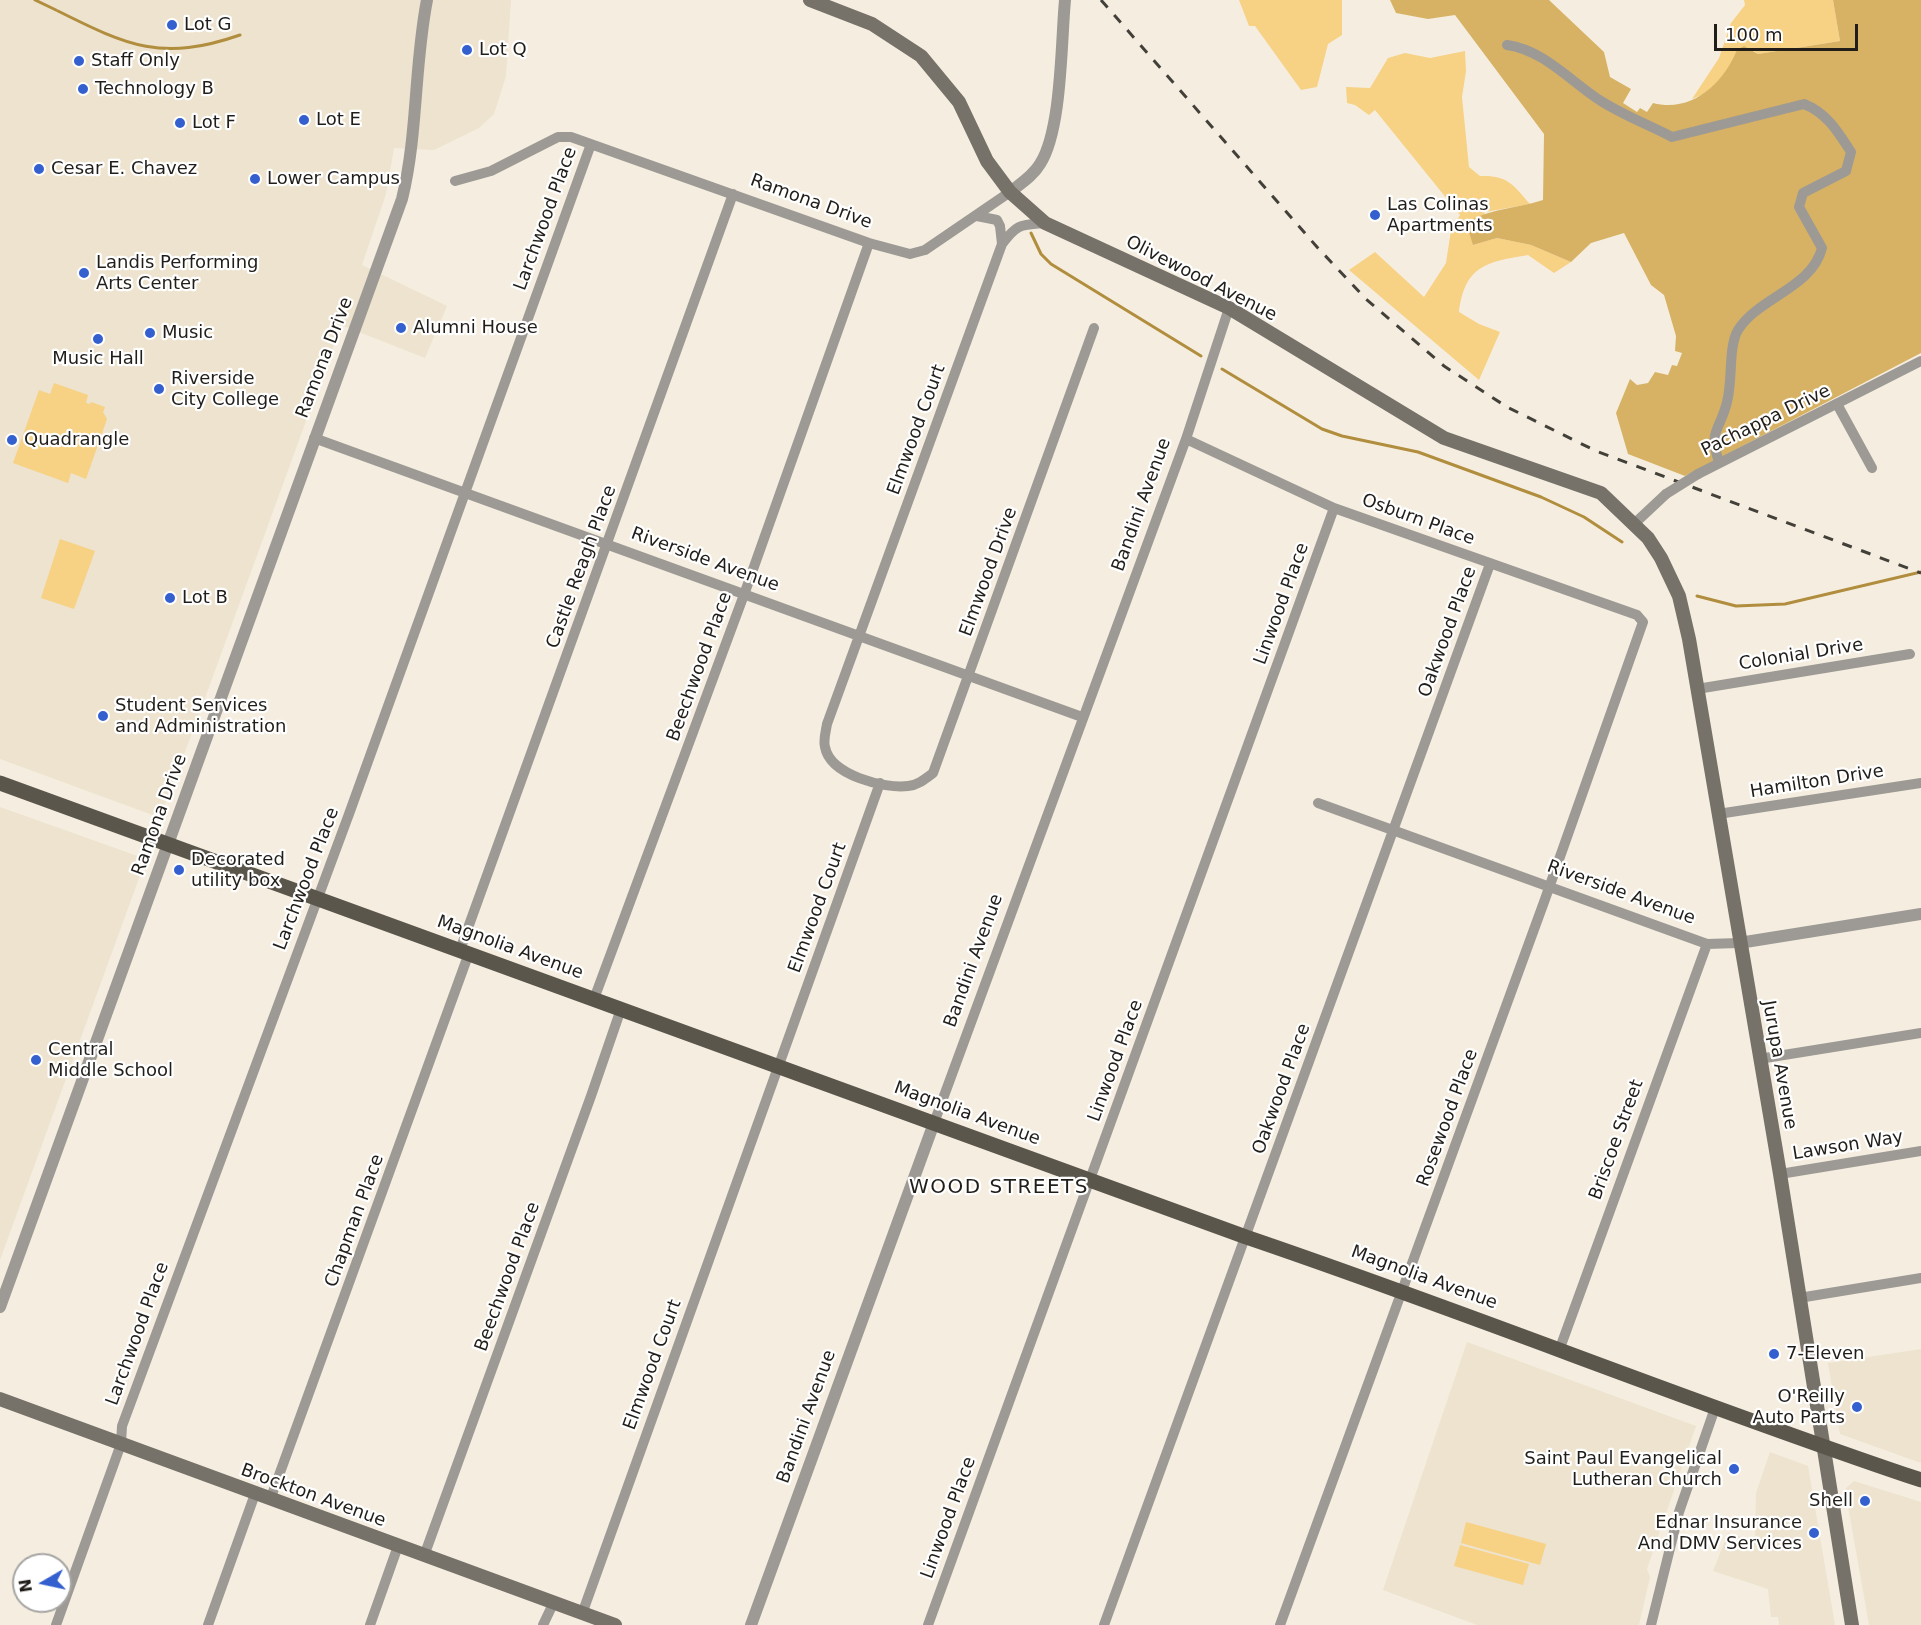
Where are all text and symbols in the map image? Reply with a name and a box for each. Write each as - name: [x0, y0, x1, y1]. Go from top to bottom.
- scale bar: [1717, 12, 1861, 50]
- place label: Lot G: [184, 14, 231, 36]
- marker: Lot G: [165, 18, 179, 32]
- text: 100 m: [1725, 24, 1783, 45]
- place label: Lot Q: [479, 39, 527, 61]
- marker: Lot Q: [460, 43, 474, 57]
- place label: Staff Only: [91, 50, 180, 72]
- marker: Staff Only: [72, 54, 86, 68]
- place label: Technology B: [95, 78, 214, 100]
- marker: Technology B: [76, 82, 90, 96]
- place label: Lot E: [316, 109, 361, 131]
- place label: Lot F: [192, 112, 236, 134]
- marker: Lot E: [297, 113, 311, 127]
- marker: Lot F: [173, 116, 187, 130]
- street label: Larchwood Place: [510, 144, 582, 294]
- place label: Cesar E. Chavez: [51, 158, 197, 180]
- marker: Cesar E. Chavez: [32, 162, 46, 176]
- place label: Lower Campus: [267, 168, 400, 190]
- street label: Ramona Drive: [747, 170, 875, 234]
- marker: Lower Campus: [248, 172, 262, 186]
- place label: Las Colinas Apartments: [1387, 194, 1493, 236]
- marker: Las Colinas Apartments: [1368, 208, 1382, 222]
- street label: Olivewood Avenue: [1122, 232, 1280, 326]
- place label: Landis Performing Arts Center: [96, 252, 258, 294]
- marker: Landis Performing Arts Center: [77, 266, 91, 280]
- street label: Ramona Drive: [292, 294, 358, 422]
- place label: Alumni House: [413, 317, 538, 339]
- marker: Alumni House: [394, 321, 408, 335]
- place label: Music: [162, 322, 213, 344]
- marker: Music: [143, 326, 157, 340]
- marker: Music Hall: [91, 332, 105, 346]
- place label: Music Hall: [52, 348, 144, 370]
- street label: Elmwood Court: [883, 362, 951, 498]
- place label: Riverside City College: [171, 368, 279, 410]
- street label: Pachappa Drive: [1698, 380, 1834, 462]
- marker: Riverside City College: [152, 382, 166, 396]
- place label: Quadrangle: [24, 429, 129, 451]
- marker: Quadrangle: [5, 433, 19, 447]
- street label: Bandini Avenue: [1108, 435, 1176, 575]
- street label: Castle Reagh Place: [542, 482, 622, 652]
- street label: Osburn Place: [1359, 490, 1477, 550]
- street label: Elmwood Drive: [956, 505, 1022, 639]
- street label: Riverside Avenue: [628, 523, 782, 597]
- street label: Linwood Place: [1250, 540, 1314, 668]
- street label: Oakwood Place: [1414, 564, 1482, 700]
- place label: Lot B: [182, 587, 228, 609]
- street label: Beechwood Place: [663, 589, 737, 745]
- marker: Lot B: [163, 591, 177, 605]
- street label: Colonial Drive: [1737, 634, 1865, 676]
- place label: Student Services and Administration: [115, 695, 286, 738]
- marker: Student Services and Administration: [96, 709, 110, 723]
- street label: Ramona Drive: [128, 751, 192, 879]
- street label: Hamilton Drive: [1748, 761, 1886, 803]
- street label: Larchwood Place: [270, 805, 344, 953]
- street label: Elmwood Court: [784, 840, 852, 976]
- place label: Decorated utility box: [191, 849, 285, 892]
- street label: Riverside Avenue: [1544, 856, 1698, 930]
- marker: Decorated utility box: [172, 863, 186, 877]
- street label: Bandini Avenue: [940, 891, 1008, 1031]
- street label: Magnolia Avenue: [434, 912, 586, 984]
- street label: Linwood Place: [1084, 997, 1148, 1125]
- street label: Jurupa Avenue: [1757, 999, 1801, 1131]
- street label: Oakwood Place: [1248, 1021, 1316, 1157]
- place label: Central Middle School: [48, 1039, 173, 1082]
- street label: Rosewood Place: [1413, 1046, 1483, 1190]
- marker: Central Middle School: [29, 1053, 43, 1067]
- street label: Briscoe Street: [1585, 1077, 1649, 1203]
- street label: Magnolia Avenue: [891, 1078, 1043, 1150]
- street label: Lawson Way: [1791, 1127, 1905, 1165]
- street label: Chapman Place: [321, 1152, 389, 1290]
- district label: WOOD STREETS: [909, 1176, 1089, 1200]
- street label: Beechwood Place: [471, 1199, 545, 1355]
- street label: Magnolia Avenue: [1348, 1242, 1500, 1314]
- street label: Larchwood Place: [102, 1259, 174, 1409]
- street label: Elmwood Court: [619, 1297, 687, 1433]
- place label: 7-Eleven: [1786, 1343, 1865, 1365]
- street label: Bandini Avenue: [773, 1347, 841, 1487]
- marker: 7-Eleven: [1767, 1347, 1781, 1361]
- place label: O'Reilly Auto Parts: [1753, 1386, 1845, 1428]
- marker: O'Reilly Auto Parts: [1850, 1400, 1864, 1414]
- place label: Saint Paul Evangelical Lutheran Church: [1524, 1448, 1722, 1490]
- street label: Linwood Place: [917, 1454, 981, 1582]
- street label: Brockton Avenue: [238, 1460, 388, 1532]
- marker: Saint Paul Evangelical Lutheran Church: [1727, 1462, 1741, 1476]
- place label: Shell: [1809, 1490, 1853, 1512]
- marker: Shell: [1858, 1494, 1872, 1508]
- place label: Ednar Insurance And DMV Services: [1638, 1512, 1802, 1555]
- marker: Ednar Insurance And DMV Services: [1807, 1526, 1821, 1540]
- north arrow: [12, 1553, 72, 1613]
- text: N: [15, 1577, 36, 1594]

